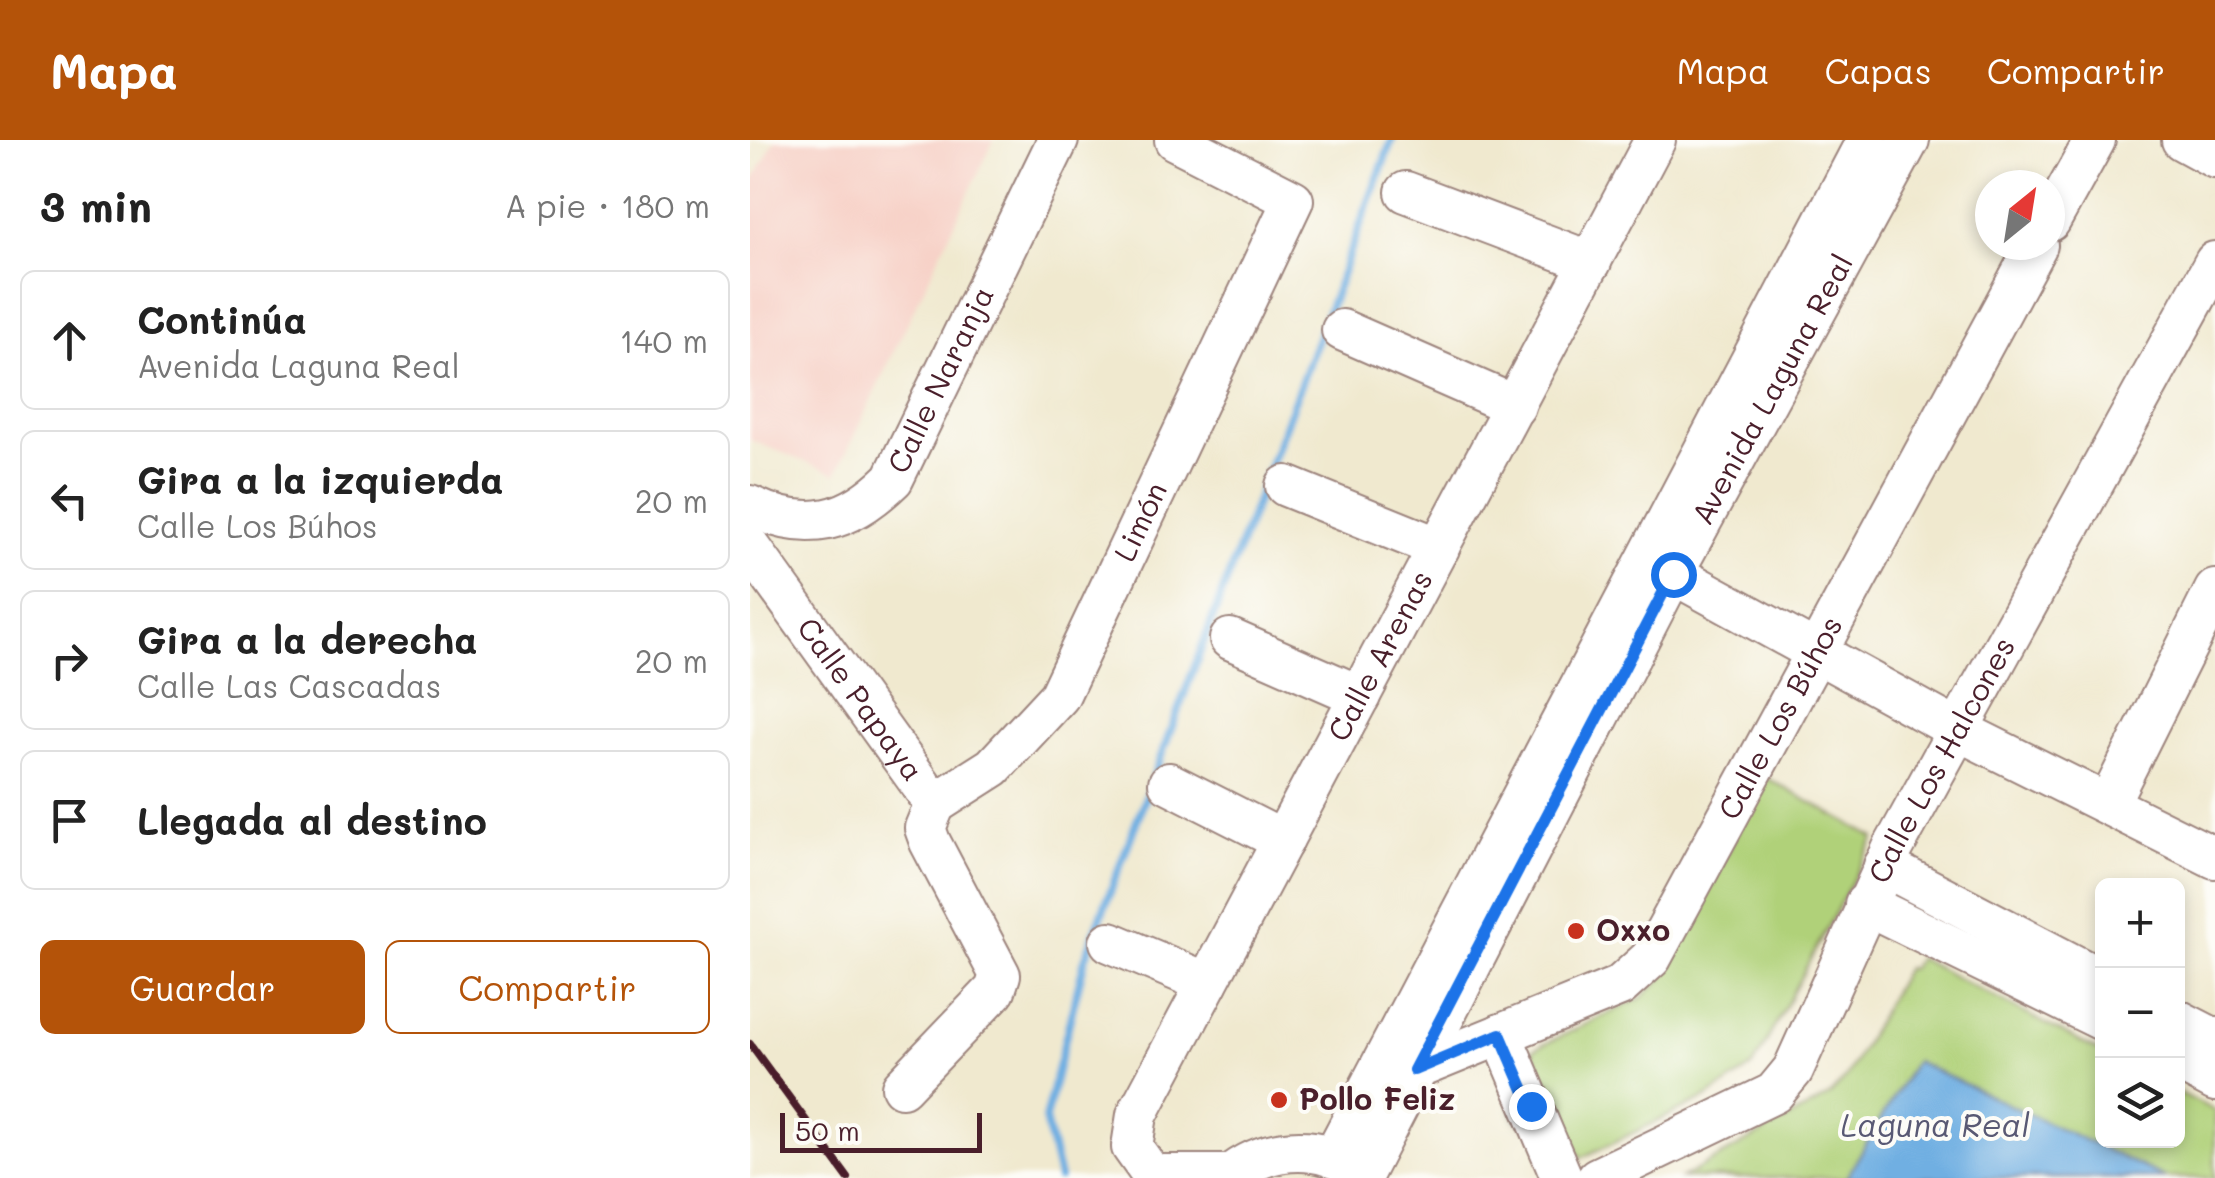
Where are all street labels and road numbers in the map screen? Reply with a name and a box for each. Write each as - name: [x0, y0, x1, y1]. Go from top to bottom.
- street label: Avenida Laguna Real: [1681, 246, 1861, 531]
- street label: Calle Naranja: [877, 279, 1002, 479]
- street label: Limón: [1103, 475, 1175, 567]
- street label: Calle Arenas: [1317, 563, 1441, 747]
- street label: Calle Los Búhos: [1708, 608, 1850, 826]
- street label: Calle Papaya: [789, 609, 934, 788]
- street label: Calle Los Halcones: [1858, 629, 2023, 889]

